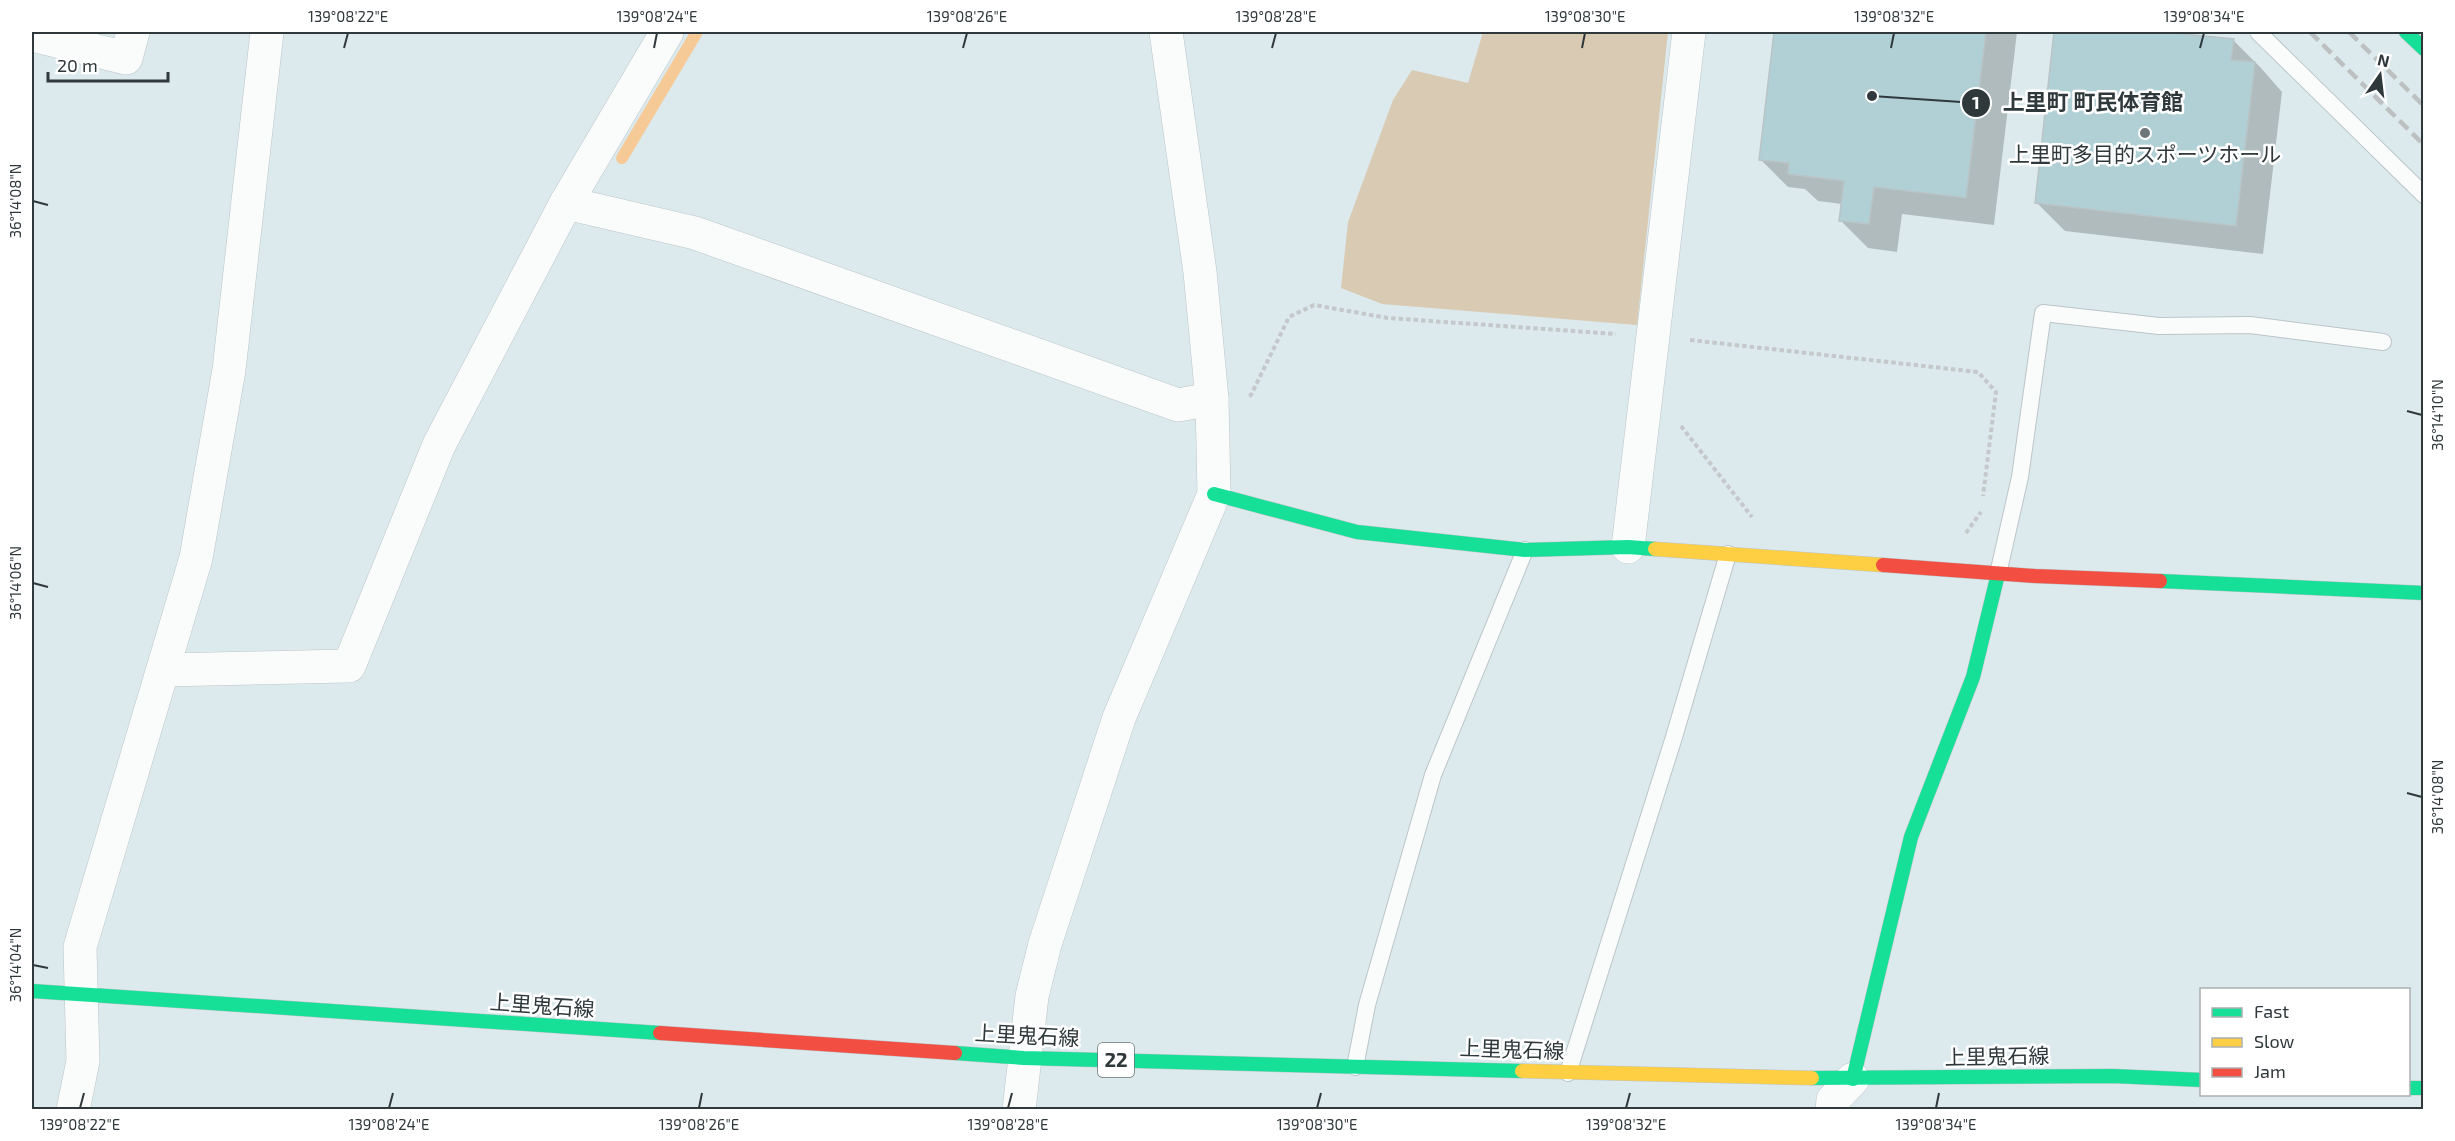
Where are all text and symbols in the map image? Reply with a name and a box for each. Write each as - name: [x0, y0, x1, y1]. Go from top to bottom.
- text: 139°08'22"E: [308, 7, 388, 25]
- text: 139°08'24"E: [617, 7, 697, 25]
- text: 139°08'26"E: [927, 7, 1007, 25]
- text: 139°08'28"E: [1236, 7, 1316, 25]
- text: 139°08'30"E: [1545, 7, 1625, 25]
- text: 139°08'32"E: [1854, 7, 1934, 25]
- text: 139°08'34"E: [2164, 7, 2244, 25]
- scale bar: [48, 45, 168, 83]
- north arrow: [2350, 45, 2410, 105]
- text: N: [2376, 49, 2392, 71]
- text: 20 m: [57, 54, 98, 76]
- callout: 上里町 町民体育館: [1961, 83, 2196, 123]
- text: 上里町 町民体育館: [2003, 88, 2183, 114]
- text: 1: [1972, 91, 1980, 113]
- marker: 上里町多目的スポーツホール: [2138, 126, 2152, 140]
- place label: 上里町多目的スポーツホール: [2009, 141, 2281, 166]
- text: 36°14'08"N: [6, 164, 24, 238]
- text: 36°14'10"N: [2428, 379, 2446, 451]
- text: 36°14'06"N: [6, 546, 24, 620]
- text: 36°14'08"N: [2428, 760, 2446, 834]
- text: 36°14'04"N: [6, 928, 24, 1002]
- street label: 上里鬼石線: [489, 988, 595, 1021]
- legend: [2200, 988, 2410, 1096]
- text: Fast: [2254, 1000, 2289, 1022]
- street label: 上里鬼石線: [974, 1019, 1080, 1050]
- text: Slow: [2254, 1030, 2295, 1052]
- street label: 上里鬼石線: [1459, 1034, 1565, 1063]
- street label: 上里鬼石線: [1944, 1042, 2050, 1069]
- road number: 22: [1098, 1043, 1134, 1077]
- text: Jam: [2254, 1060, 2286, 1082]
- text: 139°08'22"E: [40, 1115, 120, 1133]
- text: 139°08'24"E: [349, 1115, 429, 1133]
- text: 139°08'26"E: [659, 1115, 739, 1133]
- text: 139°08'28"E: [968, 1115, 1048, 1133]
- text: 139°08'30"E: [1277, 1115, 1357, 1133]
- text: 139°08'32"E: [1586, 1115, 1666, 1133]
- text: 139°08'34"E: [1896, 1115, 1976, 1133]

